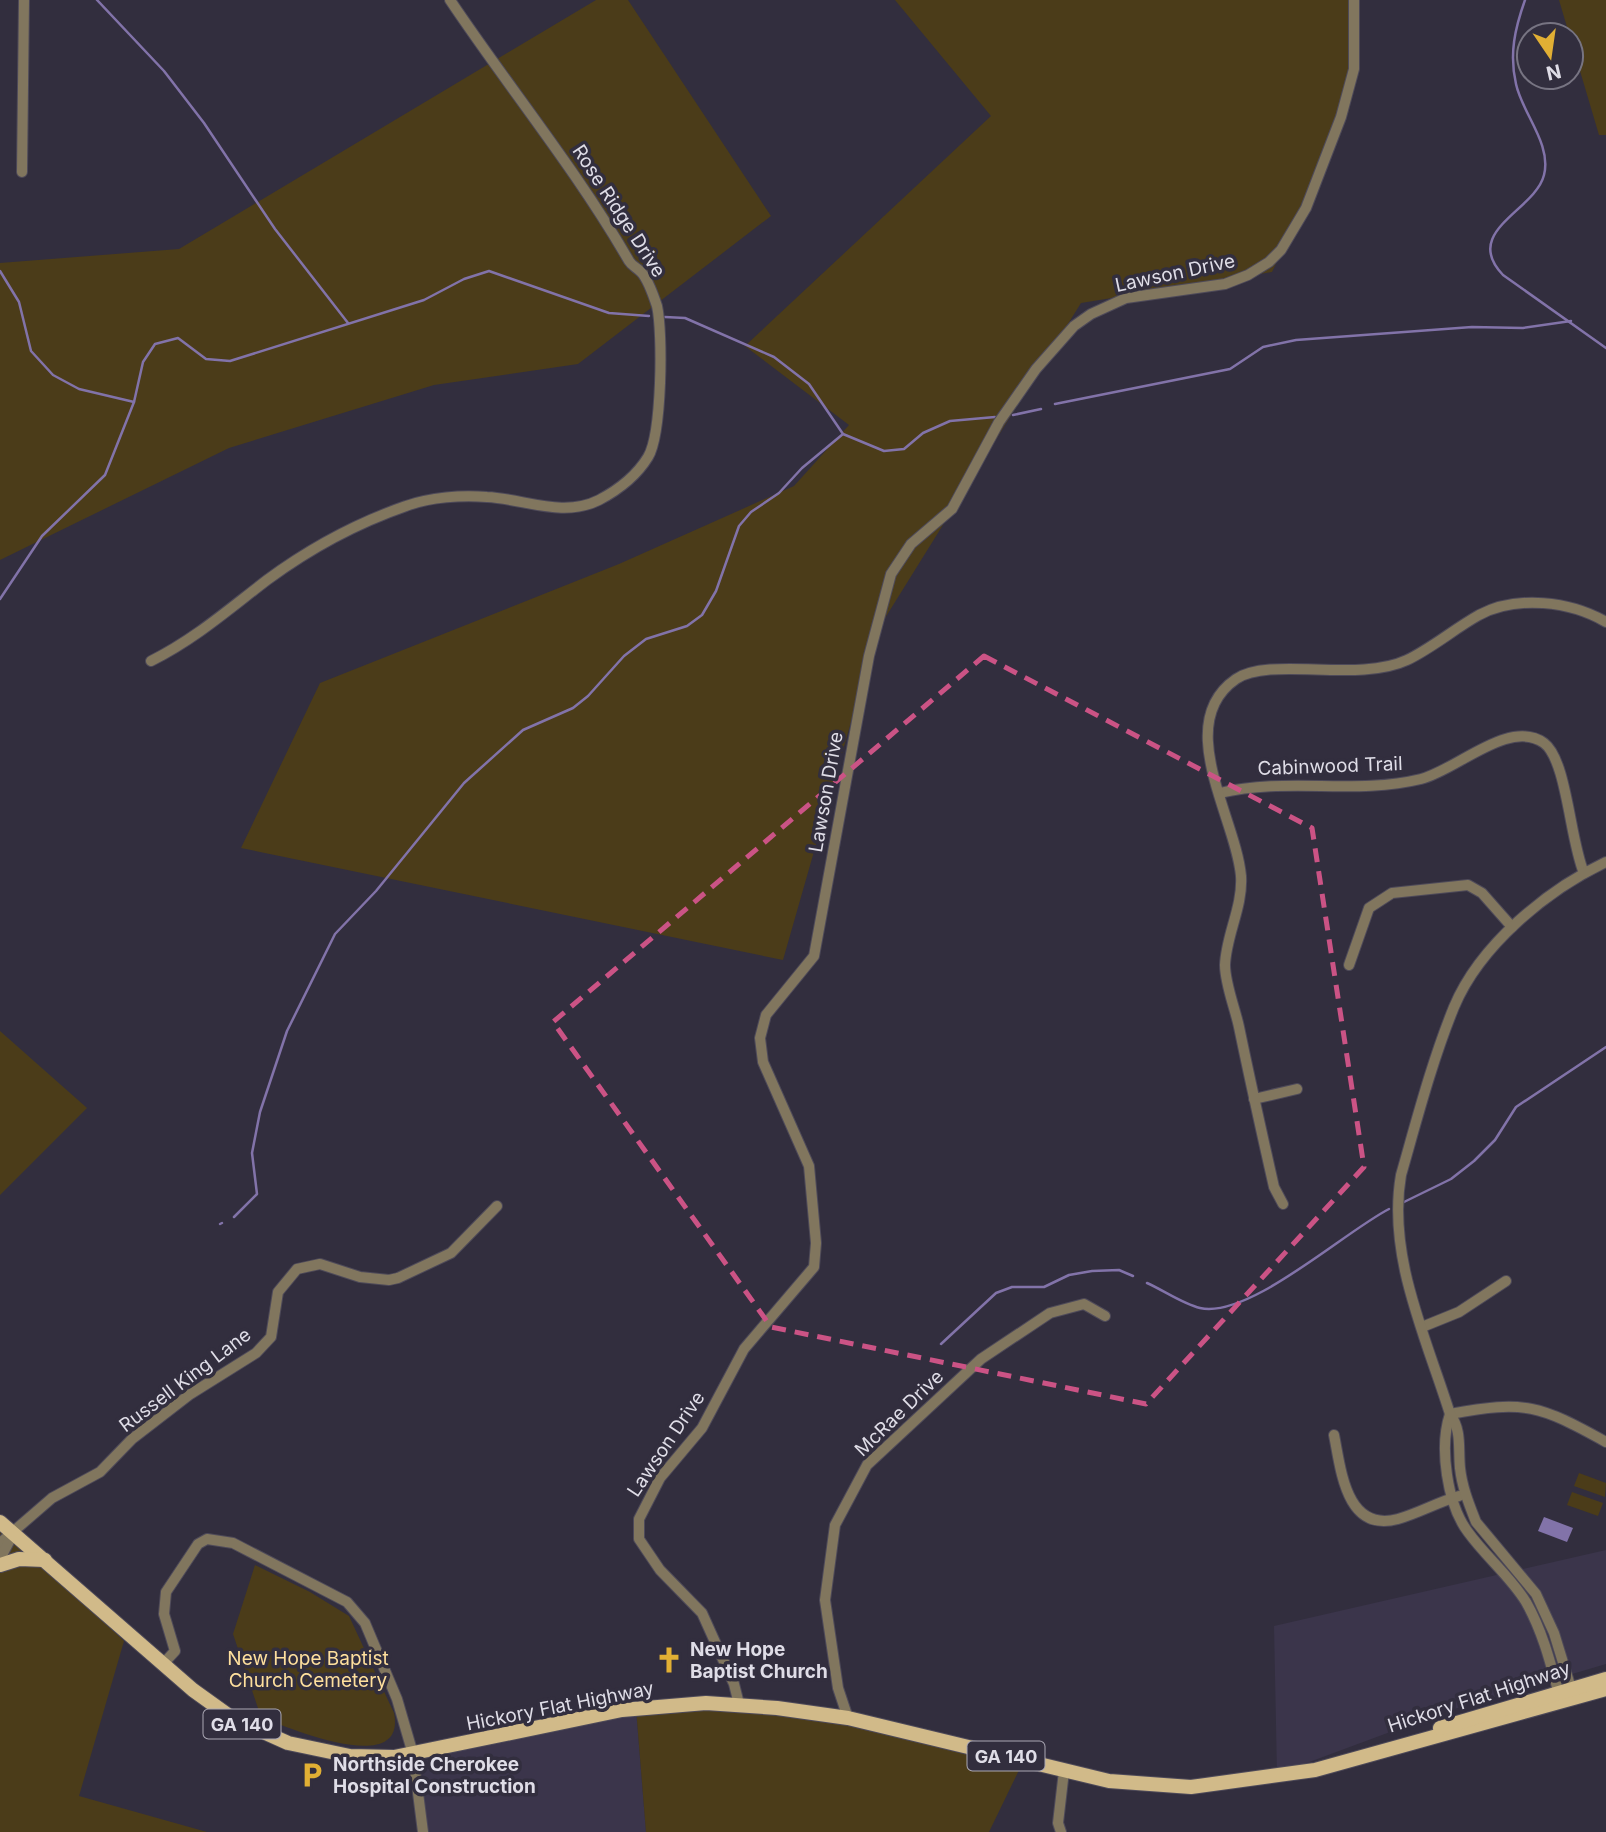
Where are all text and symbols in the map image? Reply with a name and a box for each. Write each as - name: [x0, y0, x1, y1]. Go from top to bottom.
- north arrow: [1515, 21, 1585, 91]
- text: N: [1544, 59, 1563, 85]
- street label: Rose Ridge Drive: [568, 140, 670, 282]
- street label: Lawson Drive: [1113, 249, 1237, 297]
- street label: Lawson Drive: [804, 730, 848, 854]
- street label: Cabinwood Trail: [1257, 752, 1403, 780]
- street label: Russell King Lane: [115, 1323, 255, 1437]
- street label: McRae Drive: [850, 1365, 948, 1461]
- street label: Lawson Drive: [622, 1387, 710, 1501]
- place label: New Hope Baptist Church: [690, 1638, 828, 1683]
- church icon: New Hope Baptist Church: [654, 1645, 684, 1675]
- park label: New Hope Baptist Church Cemetery: [227, 1647, 389, 1692]
- street label: Hickory Flat Highway: [1385, 1656, 1574, 1737]
- street label: Hickory Flat Highway: [464, 1676, 656, 1735]
- road number: GA 140: [204, 1709, 280, 1738]
- road number: GA 140: [968, 1742, 1044, 1770]
- place label: Northside Cherokee Hospital Construction: [333, 1753, 536, 1798]
- parking icon: Northside Cherokee Hospital Construction: [297, 1760, 327, 1790]

